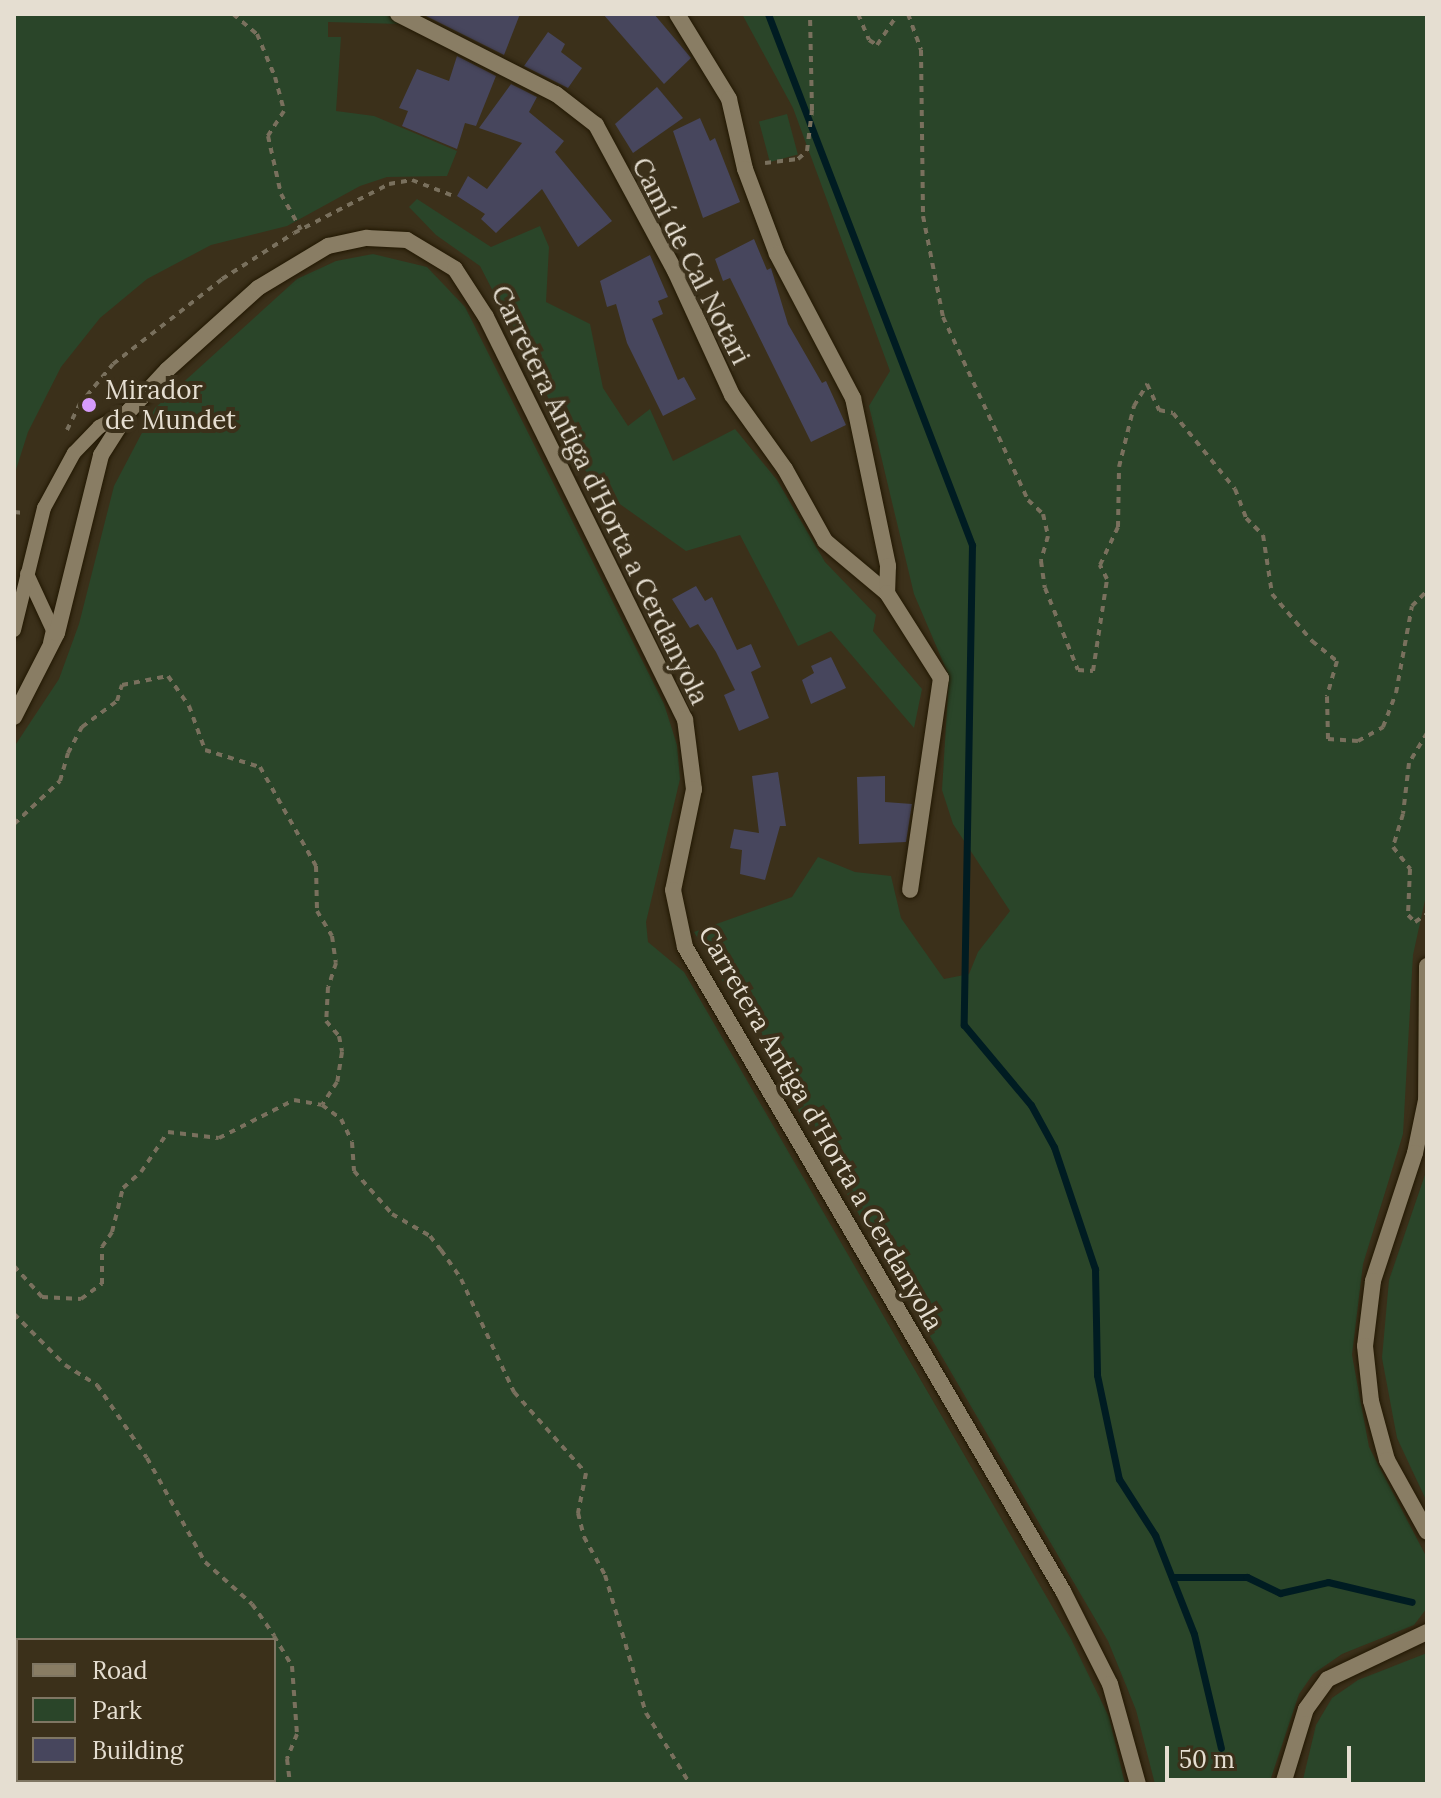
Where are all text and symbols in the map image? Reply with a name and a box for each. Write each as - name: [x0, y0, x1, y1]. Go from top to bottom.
- street label: Camí de Cal Notari: [625, 152, 757, 370]
- street label: Carretera Antiga d'Horta a Cerdanyola: [485, 280, 715, 710]
- place label: Mirador de Mundet: [105, 374, 236, 436]
- marker: Mirador de Mundet: [80, 396, 98, 414]
- street label: Carretera Antiga d'Horta a Cerdanyola: [692, 920, 950, 1336]
- legend: [16, 1638, 276, 1782]
- text: Road: [92, 1655, 148, 1686]
- text: Park: [92, 1695, 142, 1726]
- scale bar: [1169, 1730, 1355, 1780]
- text: Building: [92, 1735, 183, 1766]
- text: 50 m: [1179, 1744, 1235, 1775]

